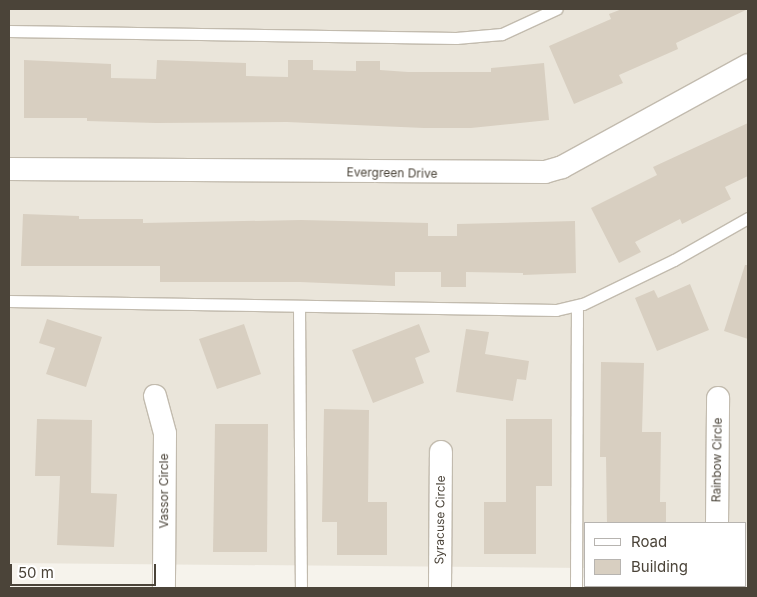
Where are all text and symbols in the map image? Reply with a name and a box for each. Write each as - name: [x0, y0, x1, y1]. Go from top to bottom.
- street label: Evergreen Drive: [346, 165, 438, 181]
- street label: Rainbow Circle: [709, 418, 725, 502]
- street label: Vassor Circle: [157, 454, 171, 528]
- street label: Syracuse Circle: [432, 475, 448, 565]
- legend: [584, 522, 747, 587]
- text: Road: [631, 532, 667, 551]
- scale bar: [12, 554, 159, 586]
- text: Building: [631, 557, 688, 576]
- text: 50 m: [18, 563, 54, 582]

